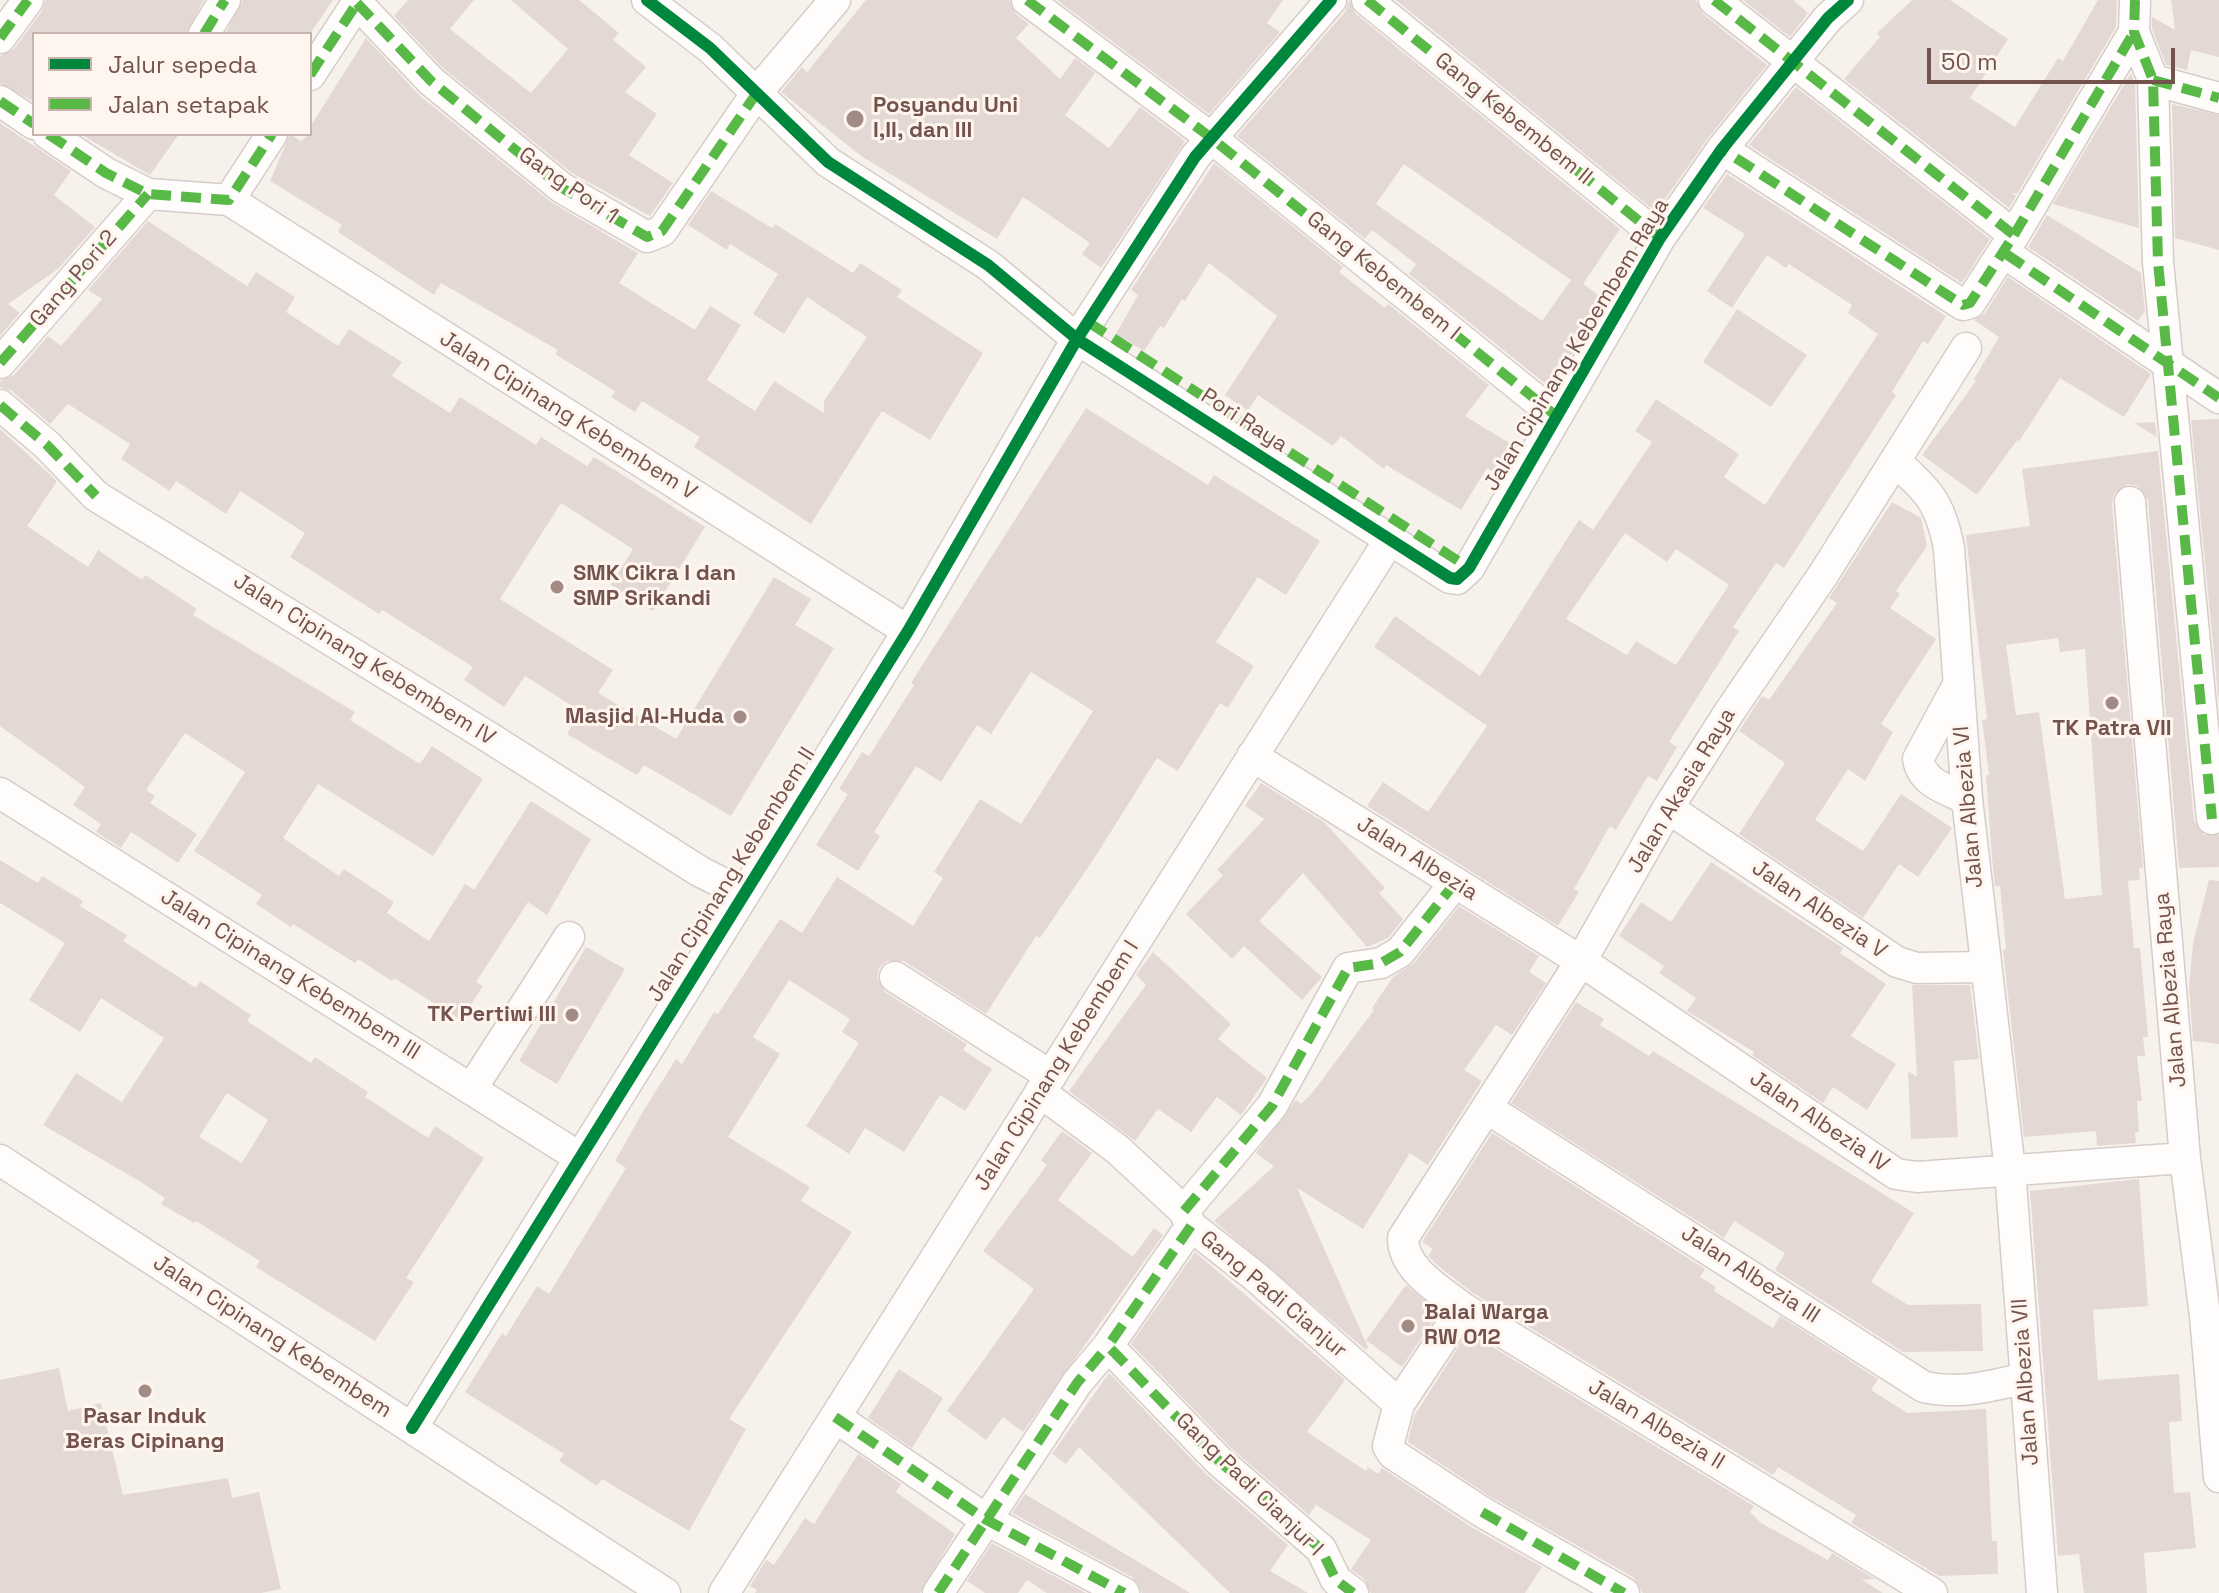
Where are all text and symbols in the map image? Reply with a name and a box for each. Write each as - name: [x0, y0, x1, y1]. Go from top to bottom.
- legend: [32, 32, 312, 136]
- scale bar: [1931, 32, 2179, 82]
- text: 50 m: [1941, 46, 1998, 77]
- street label: Gang Kebembem II: [1429, 47, 1597, 191]
- text: Jalur sepeda: [108, 49, 257, 80]
- text: Jalan setapak: [108, 89, 269, 120]
- place label: Posyandu Uni I,II, dan III: [873, 93, 1018, 144]
- marker: Posyandu Uni I,II, dan III: [844, 108, 866, 130]
- street label: Gang Pori 1: [513, 142, 623, 230]
- street label: Jalan Cipinang Kebembem Raya: [1479, 194, 1675, 496]
- street label: Gang Kebembem I: [1301, 206, 1465, 346]
- street label: Gang Pori 2: [25, 225, 123, 333]
- street label: Jalan Cipinang Kebembem V: [435, 326, 701, 506]
- street label: Pori Raya: [1196, 383, 1292, 459]
- place label: SMK Cikra I dan SMP Srikandi: [573, 561, 736, 612]
- street label: Jalan Cipinang Kebembem IV: [228, 568, 500, 752]
- marker: SMK Cikra I dan SMP Srikandi: [548, 578, 566, 596]
- marker: TK Patra VII: [2103, 694, 2121, 712]
- place label: Masjid Al-Huda: [565, 704, 724, 730]
- street label: Jalan Akasia Raya: [1622, 704, 1742, 878]
- marker: Masjid Al-Huda: [731, 708, 749, 726]
- place label: TK Patra VII: [2052, 716, 2172, 742]
- street label: Jalan Albezia VI: [1949, 725, 1989, 889]
- street label: Jalan Cipinang Kebembem II: [643, 743, 821, 1007]
- street label: Jalan Albezia: [1352, 811, 1482, 907]
- street label: Jalan Albezia V: [1746, 855, 1892, 965]
- street label: Jalan Cipinang Kebembem III: [155, 884, 425, 1066]
- street label: Jalan Albezia Raya: [2149, 891, 2193, 1089]
- street label: Jalan Cipinang Kebembem I: [969, 936, 1145, 1196]
- place label: TK Pertiwi III: [427, 1002, 556, 1028]
- marker: TK Pertiwi III: [563, 1006, 581, 1024]
- street label: Jalan Albezia IV: [1744, 1066, 1894, 1178]
- street label: Jalan Albezia III: [1676, 1220, 1824, 1330]
- street label: Gang Padi Cianjur: [1194, 1226, 1352, 1364]
- street label: Jalan Cipinang Kebembem: [148, 1250, 396, 1424]
- street label: Jalan Albezia VII: [2007, 1297, 2045, 1467]
- place label: Balai Warga RW 012: [1424, 1300, 1549, 1352]
- marker: Balai Warga RW 012: [1399, 1317, 1417, 1335]
- street label: Jalan Albezia II: [1583, 1374, 1729, 1476]
- marker: Pasar Induk Beras Cipinang: [136, 1382, 154, 1400]
- place label: Pasar Induk Beras Cipinang: [65, 1404, 225, 1456]
- street label: Gang Padi Cianjur I: [1170, 1408, 1328, 1562]

